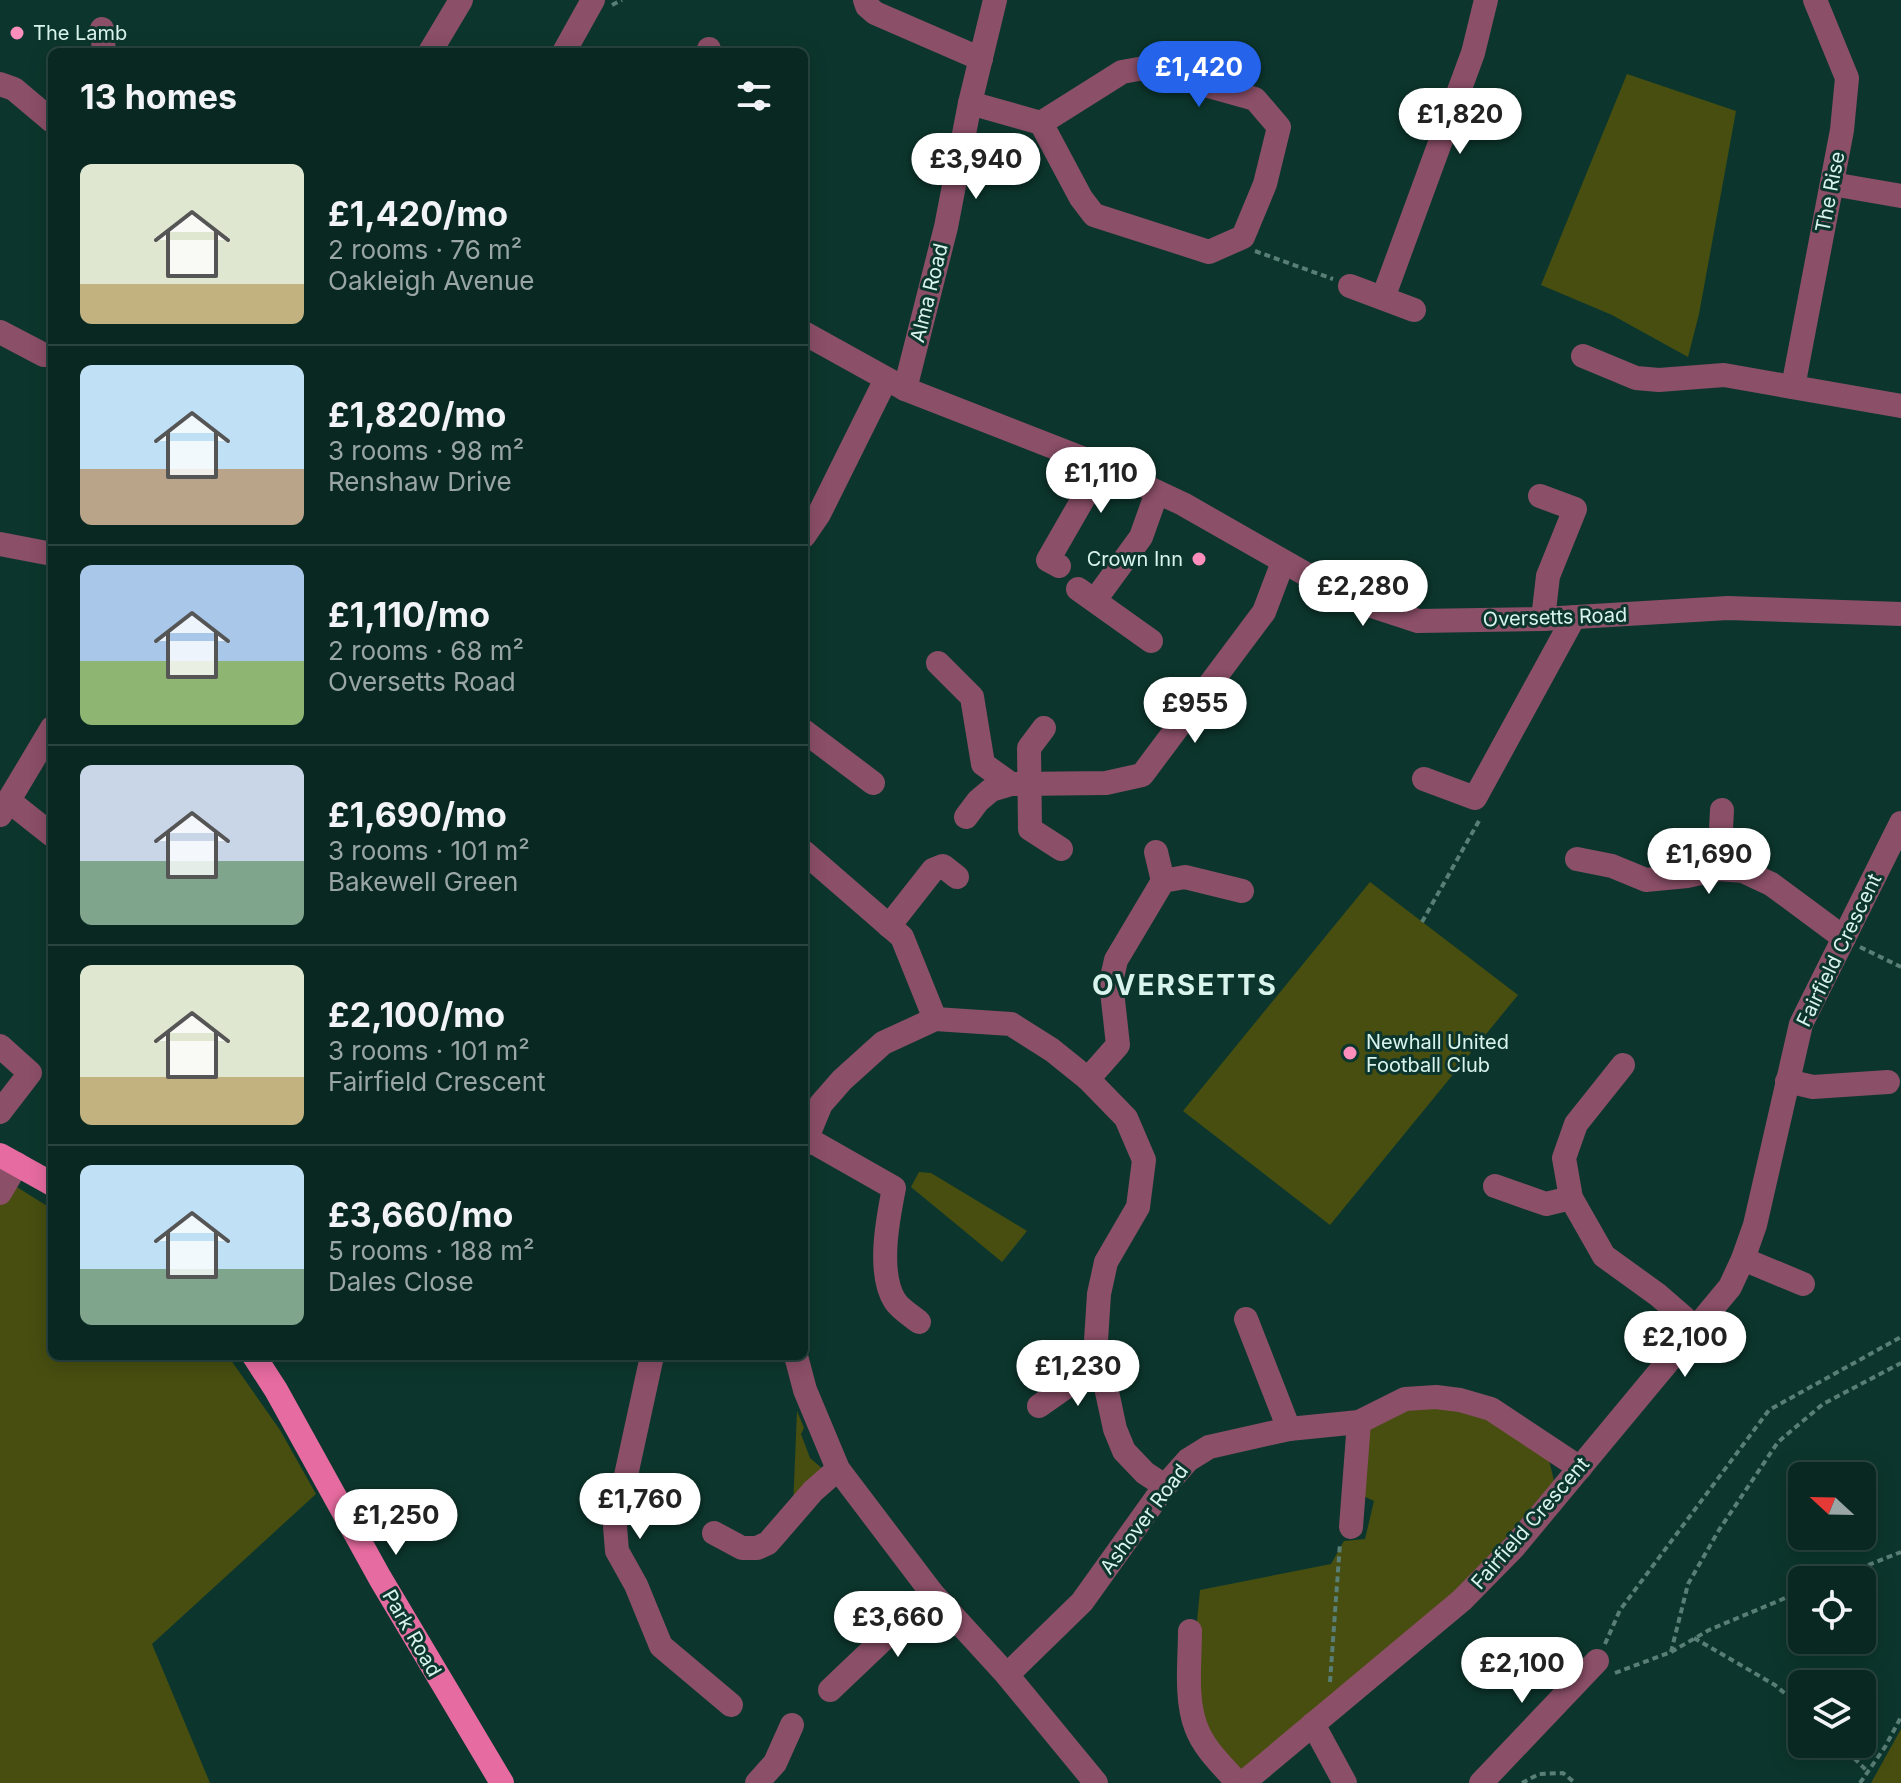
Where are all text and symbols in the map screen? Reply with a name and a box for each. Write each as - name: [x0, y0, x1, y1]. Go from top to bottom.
- place label: The Lamb: [33, 21, 127, 45]
- marker: The Lamb: [8, 24, 26, 42]
- pin: £1,420: [1134, 41, 1264, 109]
- text: £1,420: [1155, 51, 1243, 82]
- icon: filters: [732, 74, 776, 118]
- text: 13 homes: [80, 76, 237, 117]
- pin: £1,820: [1395, 88, 1525, 156]
- text: £1,820: [1417, 98, 1503, 129]
- pin: £3,940: [911, 133, 1041, 201]
- text: £3,940: [929, 143, 1023, 174]
- street label: The Rise: [1810, 149, 1850, 235]
- text: £1,420/mo: [328, 193, 508, 234]
- icon: home: [144, 196, 240, 292]
- text: 2 rooms · 76 m²: [328, 234, 522, 265]
- street label: Alma Road: [905, 241, 953, 345]
- text: Oakleigh Avenue: [328, 265, 534, 296]
- text: £1,820/mo: [328, 394, 506, 435]
- icon: home: [144, 397, 240, 493]
- text: 3 rooms · 98 m²: [328, 435, 524, 466]
- pin: £1,110: [1036, 447, 1166, 515]
- text: £1,110: [1064, 457, 1138, 488]
- text: Renshaw Drive: [328, 466, 512, 497]
- place label: Crown Inn: [1087, 547, 1183, 571]
- marker: Crown Inn: [1190, 550, 1208, 568]
- pin: £2,280: [1298, 560, 1428, 628]
- text: £2,280: [1317, 570, 1409, 601]
- text: £1,110/mo: [328, 594, 490, 635]
- icon: home: [144, 597, 240, 693]
- street label: Oversetts Road: [1482, 602, 1628, 632]
- text: 2 rooms · 68 m²: [328, 635, 524, 666]
- text: Oversetts Road: [328, 666, 516, 697]
- pin: £955: [1148, 677, 1242, 745]
- text: £955: [1162, 687, 1228, 718]
- text: £1,690/mo: [328, 794, 507, 835]
- icon: home: [144, 797, 240, 893]
- pin: £1,690: [1644, 828, 1774, 896]
- text: 3 rooms · 101 m²: [328, 835, 530, 866]
- text: £1,690: [1665, 838, 1753, 869]
- text: Bakewell Green: [328, 866, 518, 897]
- street label: Fairfield Crescent: [1792, 869, 1887, 1030]
- district label: OVERSETTS: [1092, 968, 1278, 1002]
- text: £2,100/mo: [328, 994, 505, 1035]
- icon: home: [144, 997, 240, 1093]
- place label: Newhall United Football Club: [1366, 1030, 1509, 1077]
- text: 3 rooms · 101 m²: [328, 1035, 530, 1066]
- marker: Newhall United Football Club: [1341, 1044, 1359, 1062]
- text: Fairfield Crescent: [328, 1066, 546, 1097]
- text: £3,660/mo: [328, 1194, 513, 1235]
- icon: home: [144, 1197, 240, 1293]
- text: 5 rooms · 188 m²: [328, 1235, 535, 1266]
- text: Dales Close: [328, 1266, 474, 1297]
- pin: £2,100: [1620, 1311, 1750, 1379]
- text: £2,100: [1642, 1321, 1728, 1352]
- pin: £1,230: [1013, 1340, 1143, 1408]
- text: £1,230: [1034, 1350, 1122, 1381]
- street label: Fairfield Crescent: [1466, 1452, 1594, 1594]
- street label: Ashover Road: [1095, 1459, 1193, 1579]
- north arrow: [1788, 1462, 1876, 1550]
- map controls: [1788, 1462, 1876, 1758]
- pin: £1,760: [575, 1473, 705, 1541]
- text: £1,760: [598, 1483, 682, 1514]
- pin: £1,250: [331, 1489, 461, 1557]
- text: £1,250: [352, 1499, 440, 1530]
- button: locate: [1788, 1566, 1876, 1654]
- street label: Park Road: [377, 1585, 447, 1681]
- pin: £3,660: [833, 1591, 963, 1659]
- text: £3,660: [852, 1601, 944, 1632]
- pin: £2,100: [1457, 1637, 1587, 1705]
- text: £2,100: [1479, 1647, 1565, 1678]
- button: layers: [1788, 1670, 1876, 1758]

